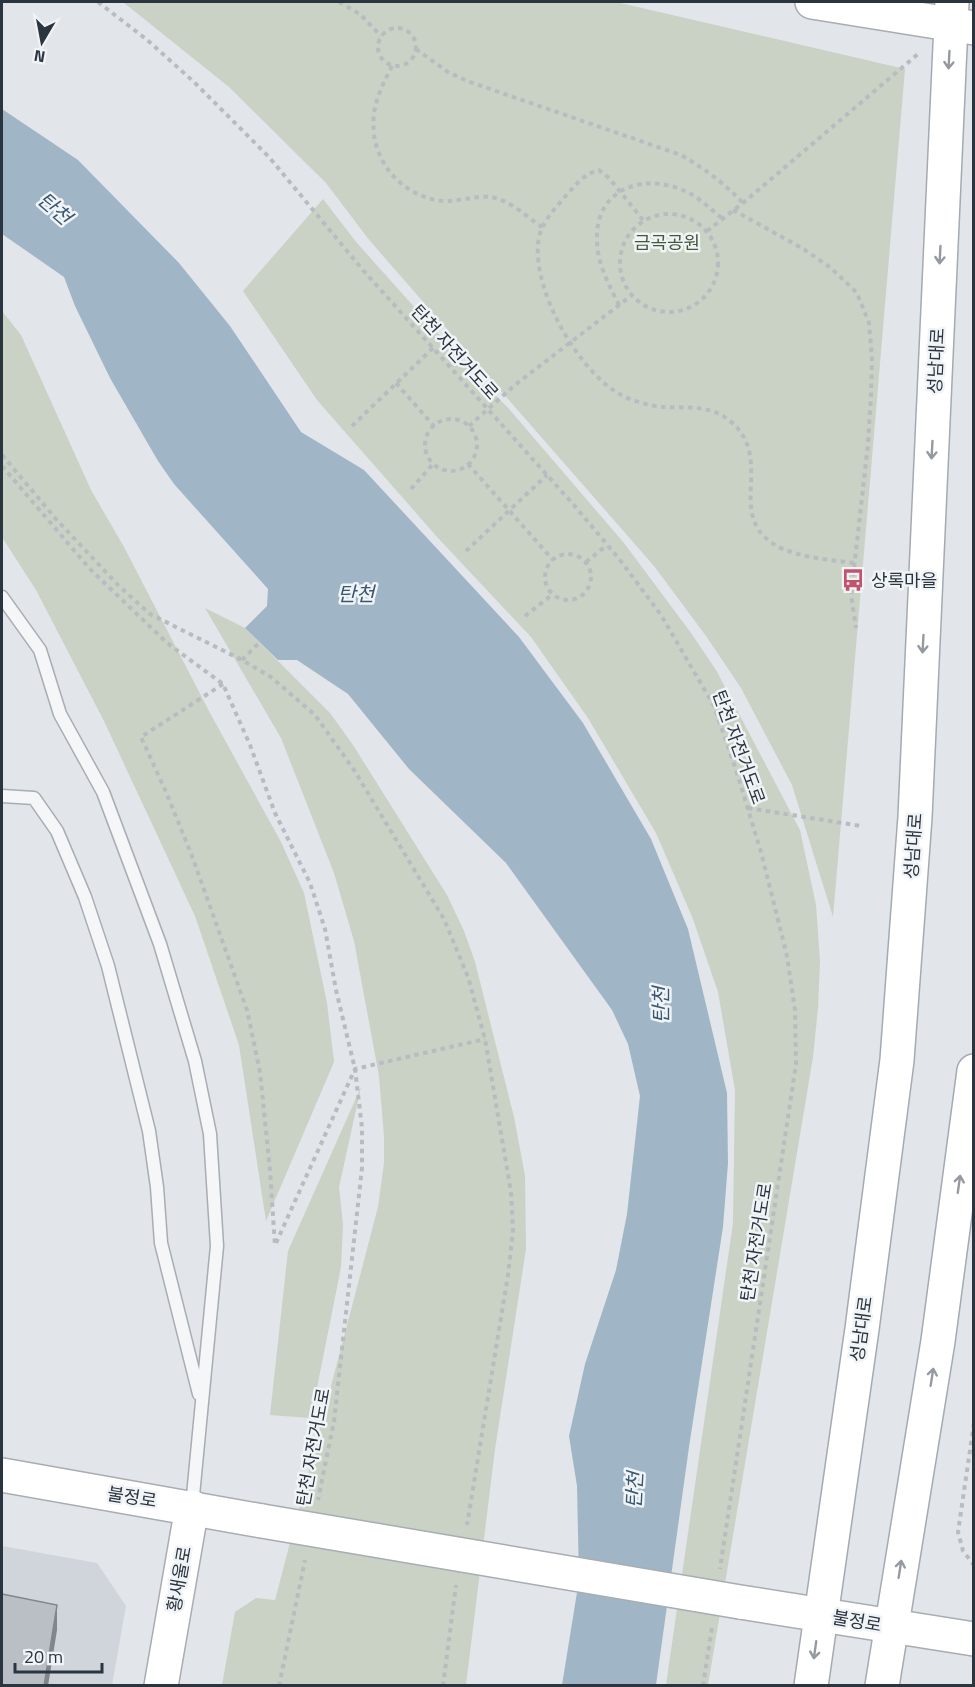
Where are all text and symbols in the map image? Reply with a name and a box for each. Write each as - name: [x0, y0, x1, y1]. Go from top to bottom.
- north arrow: [12, 12, 72, 72]
- text: N: [32, 44, 47, 70]
- one-way arrow: [943, 49, 954, 69]
- water label: 탄천: [31, 184, 81, 233]
- park label: 금곡공원: [634, 229, 700, 256]
- one-way arrow: [935, 244, 946, 264]
- street label: 탄천 자전거도로: [405, 298, 505, 406]
- street label: 성남대로: [921, 327, 951, 395]
- one-way arrow: [926, 439, 937, 459]
- bus stop icon: 상록마을: [840, 567, 866, 593]
- place label: 상록마을: [871, 567, 937, 594]
- water label: 탄천: [338, 578, 377, 609]
- one-way arrow: [918, 634, 929, 654]
- street label: 탄천 자전거도로: [706, 686, 772, 808]
- street label: 성남대로: [897, 812, 929, 880]
- water label: 탄천: [645, 984, 676, 1023]
- one-way arrow: [953, 1174, 964, 1194]
- street label: 탄천 자전거도로: [733, 1181, 779, 1303]
- street label: 성남대로: [843, 1294, 879, 1364]
- one-way arrow: [927, 1367, 938, 1387]
- street label: 탄천 자전거도로: [289, 1386, 337, 1508]
- water label: 탄천: [618, 1468, 651, 1509]
- street label: 불정로: [105, 1480, 159, 1514]
- street label: 황새울로: [160, 1544, 198, 1614]
- one-way arrow: [895, 1560, 906, 1580]
- street label: 불정로: [830, 1603, 884, 1639]
- scale bar: [15, 1636, 102, 1674]
- one-way arrow: [810, 1640, 821, 1660]
- text: 20 m: [24, 1643, 63, 1670]

